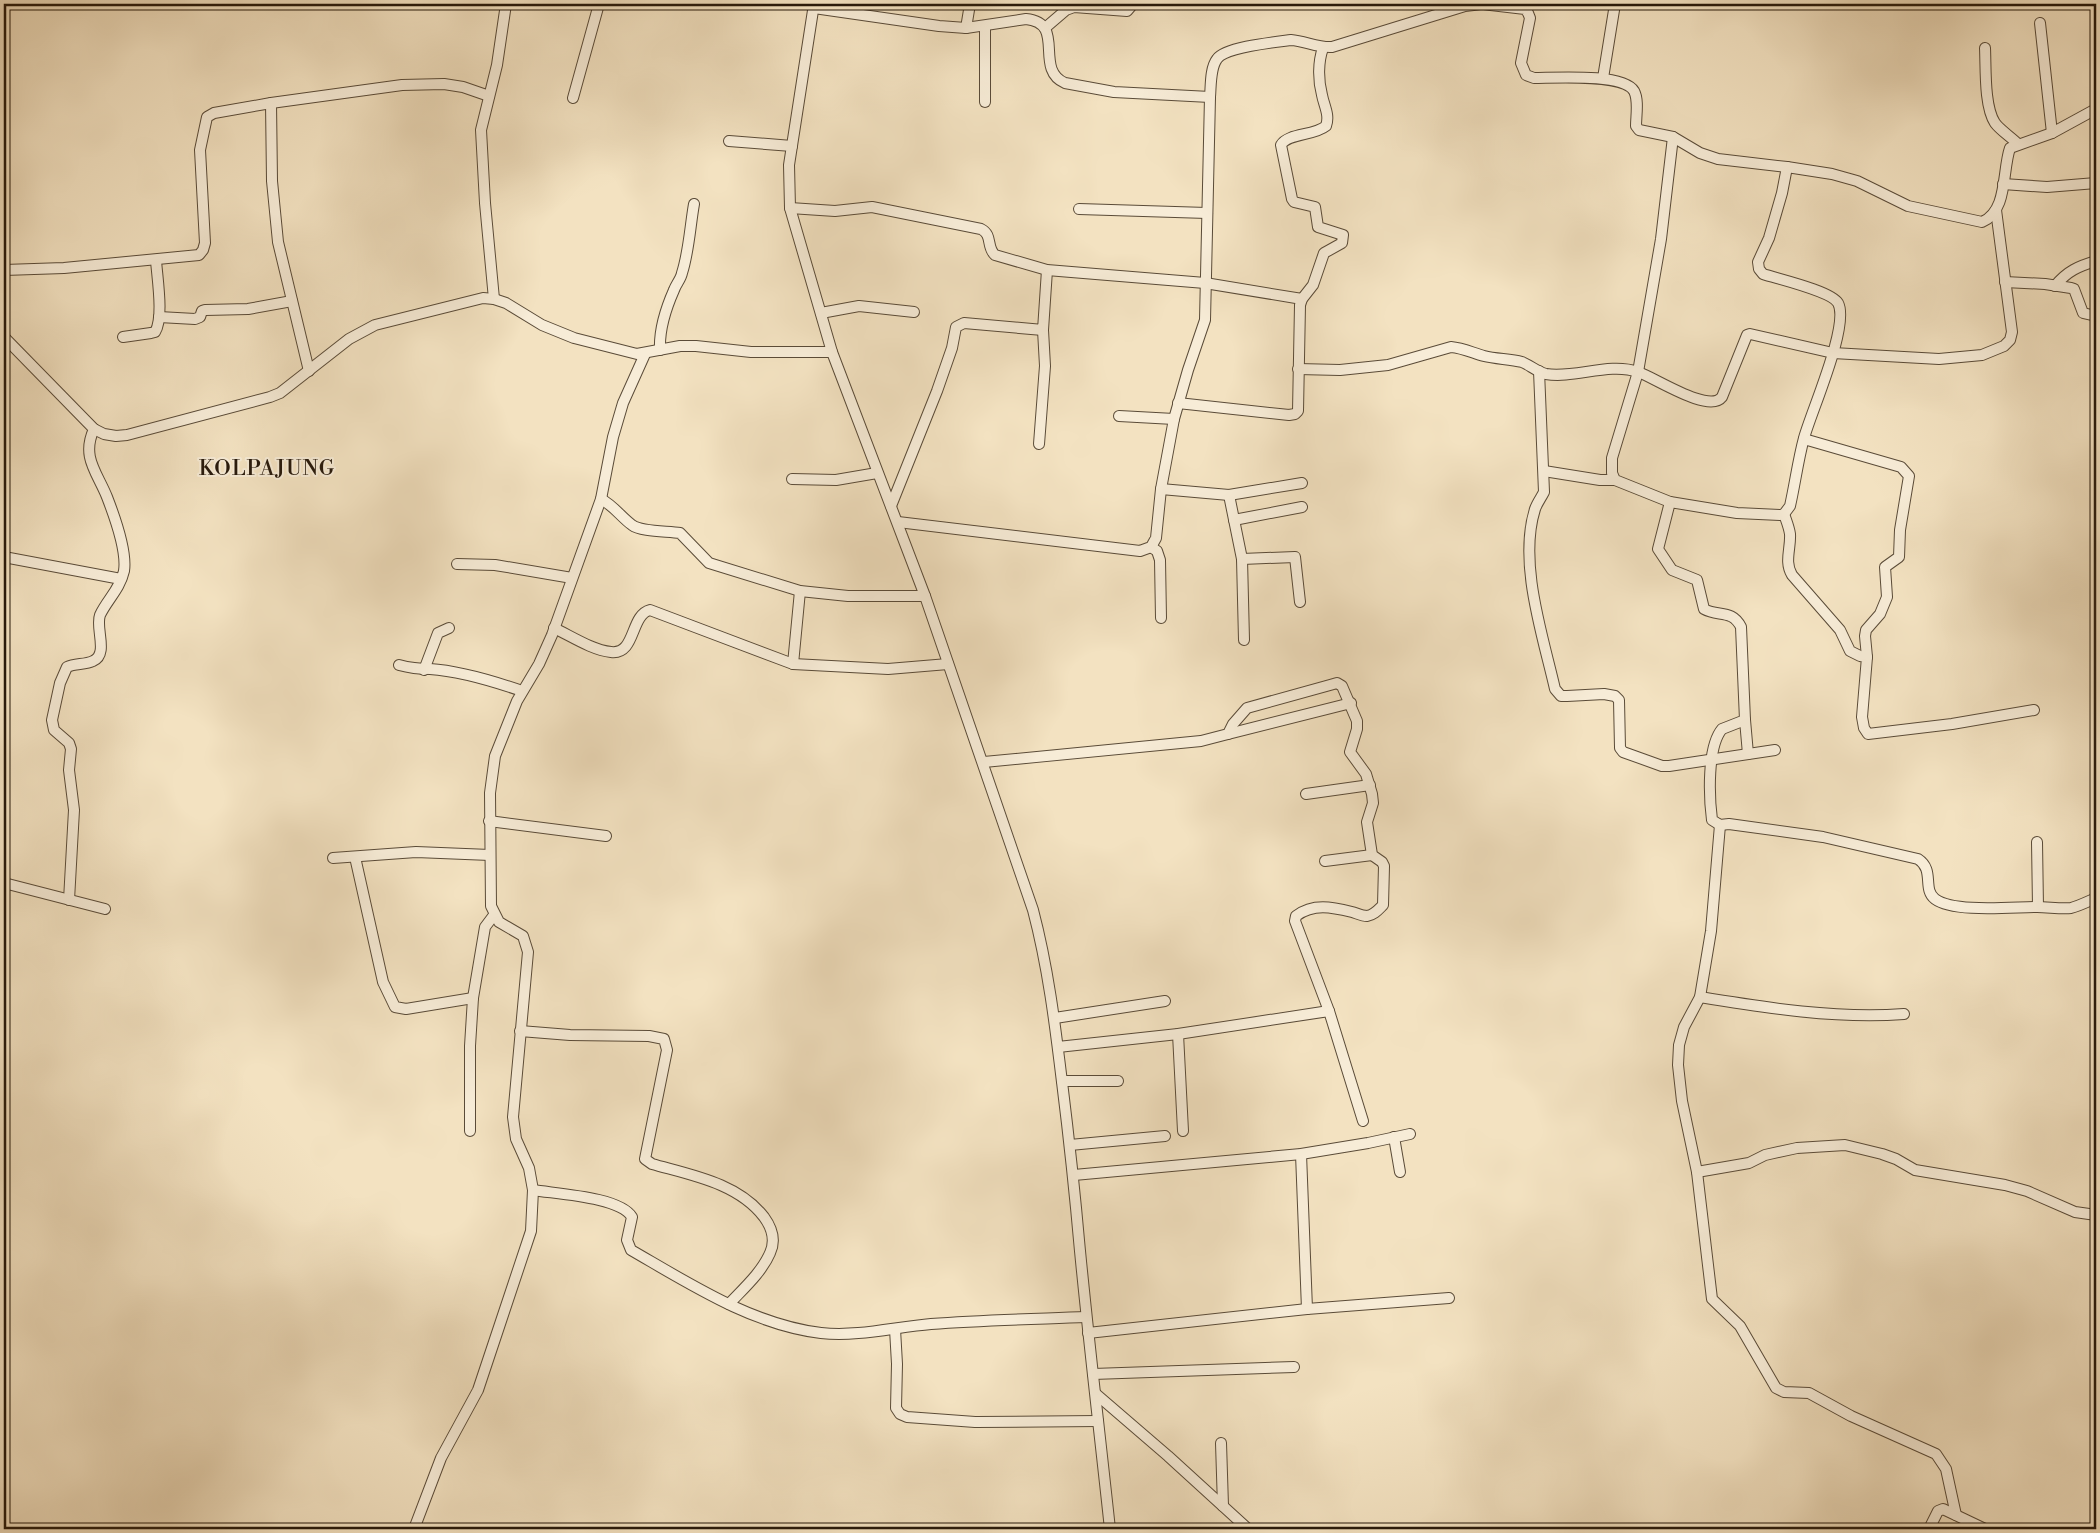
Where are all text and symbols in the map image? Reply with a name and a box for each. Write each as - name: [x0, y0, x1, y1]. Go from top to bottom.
- district label: KOLPAJUNG: [199, 456, 335, 482]

